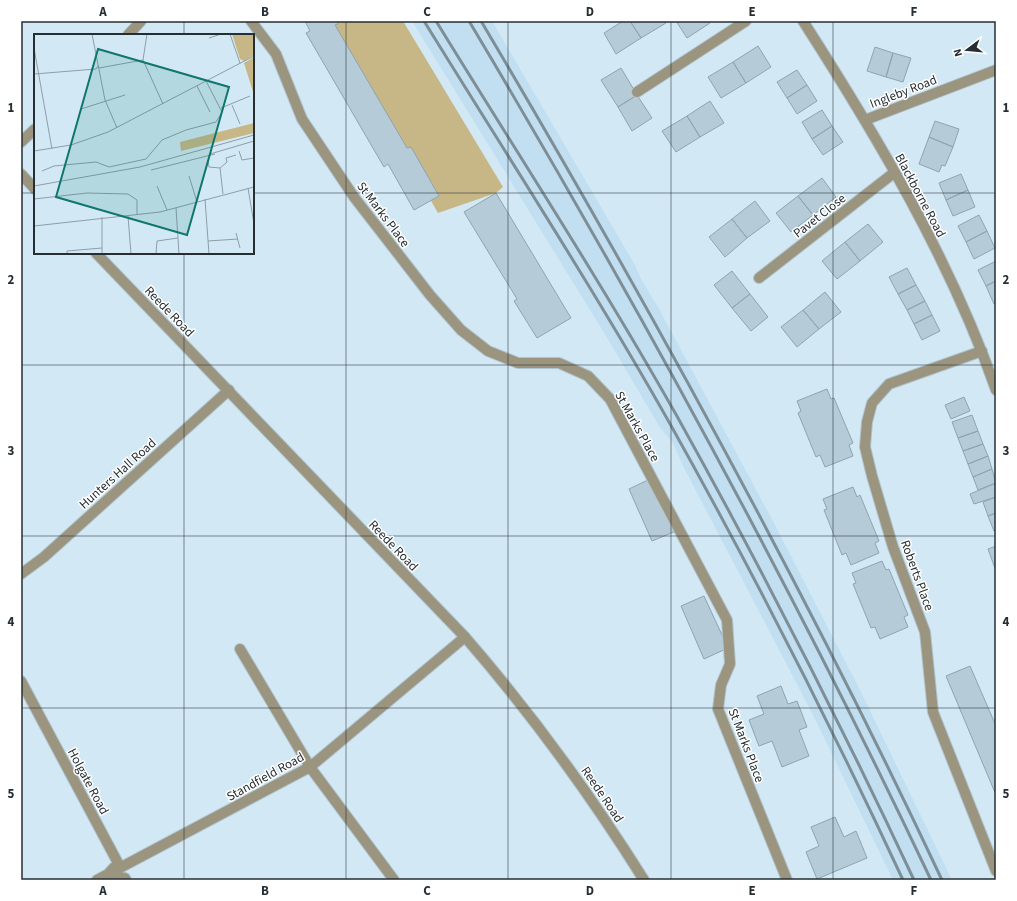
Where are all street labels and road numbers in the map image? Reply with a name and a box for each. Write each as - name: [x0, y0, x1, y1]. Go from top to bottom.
- street label: Ingleby Road: [867, 71, 940, 113]
- street label: Blackborne Road: [890, 150, 950, 241]
- street label: St Marks Place: [353, 178, 414, 251]
- street label: Pavet Close: [790, 190, 850, 242]
- street label: Reede Road: [140, 282, 198, 341]
- street label: St Marks Place: [610, 388, 664, 465]
- street label: Hunters Hall Road: [75, 434, 160, 513]
- street label: Reede Road: [364, 516, 422, 575]
- street label: Roberts Place: [896, 537, 938, 613]
- street label: St Marks Place: [724, 706, 768, 785]
- street label: Holgate Road: [63, 745, 113, 818]
- street label: Standfield Road: [223, 748, 308, 806]
- street label: Reede Road: [577, 763, 628, 826]

